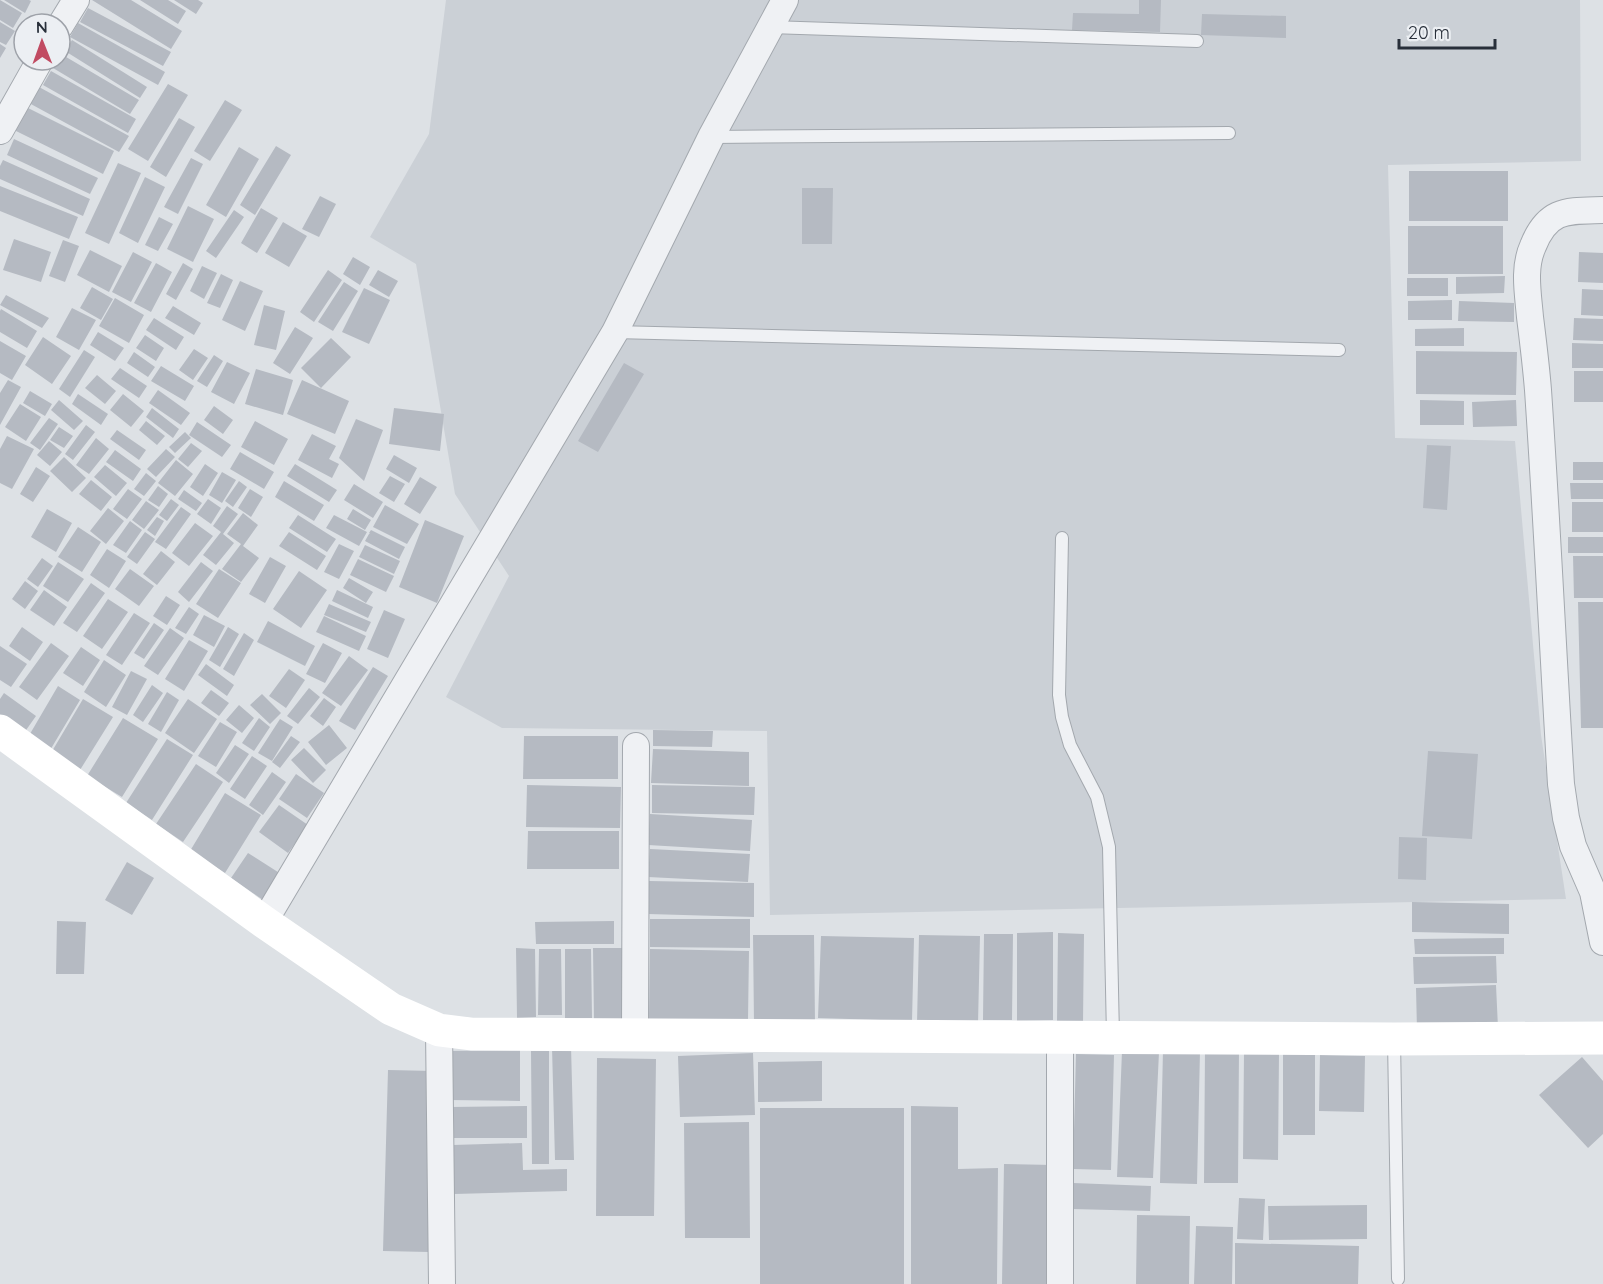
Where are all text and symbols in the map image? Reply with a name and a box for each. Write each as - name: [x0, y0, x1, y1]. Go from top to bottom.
- north arrow: [12, 12, 72, 72]
- scale bar: [1399, 12, 1495, 50]
- text: N: [36, 17, 48, 37]
- text: 20 m: [1408, 21, 1450, 44]

